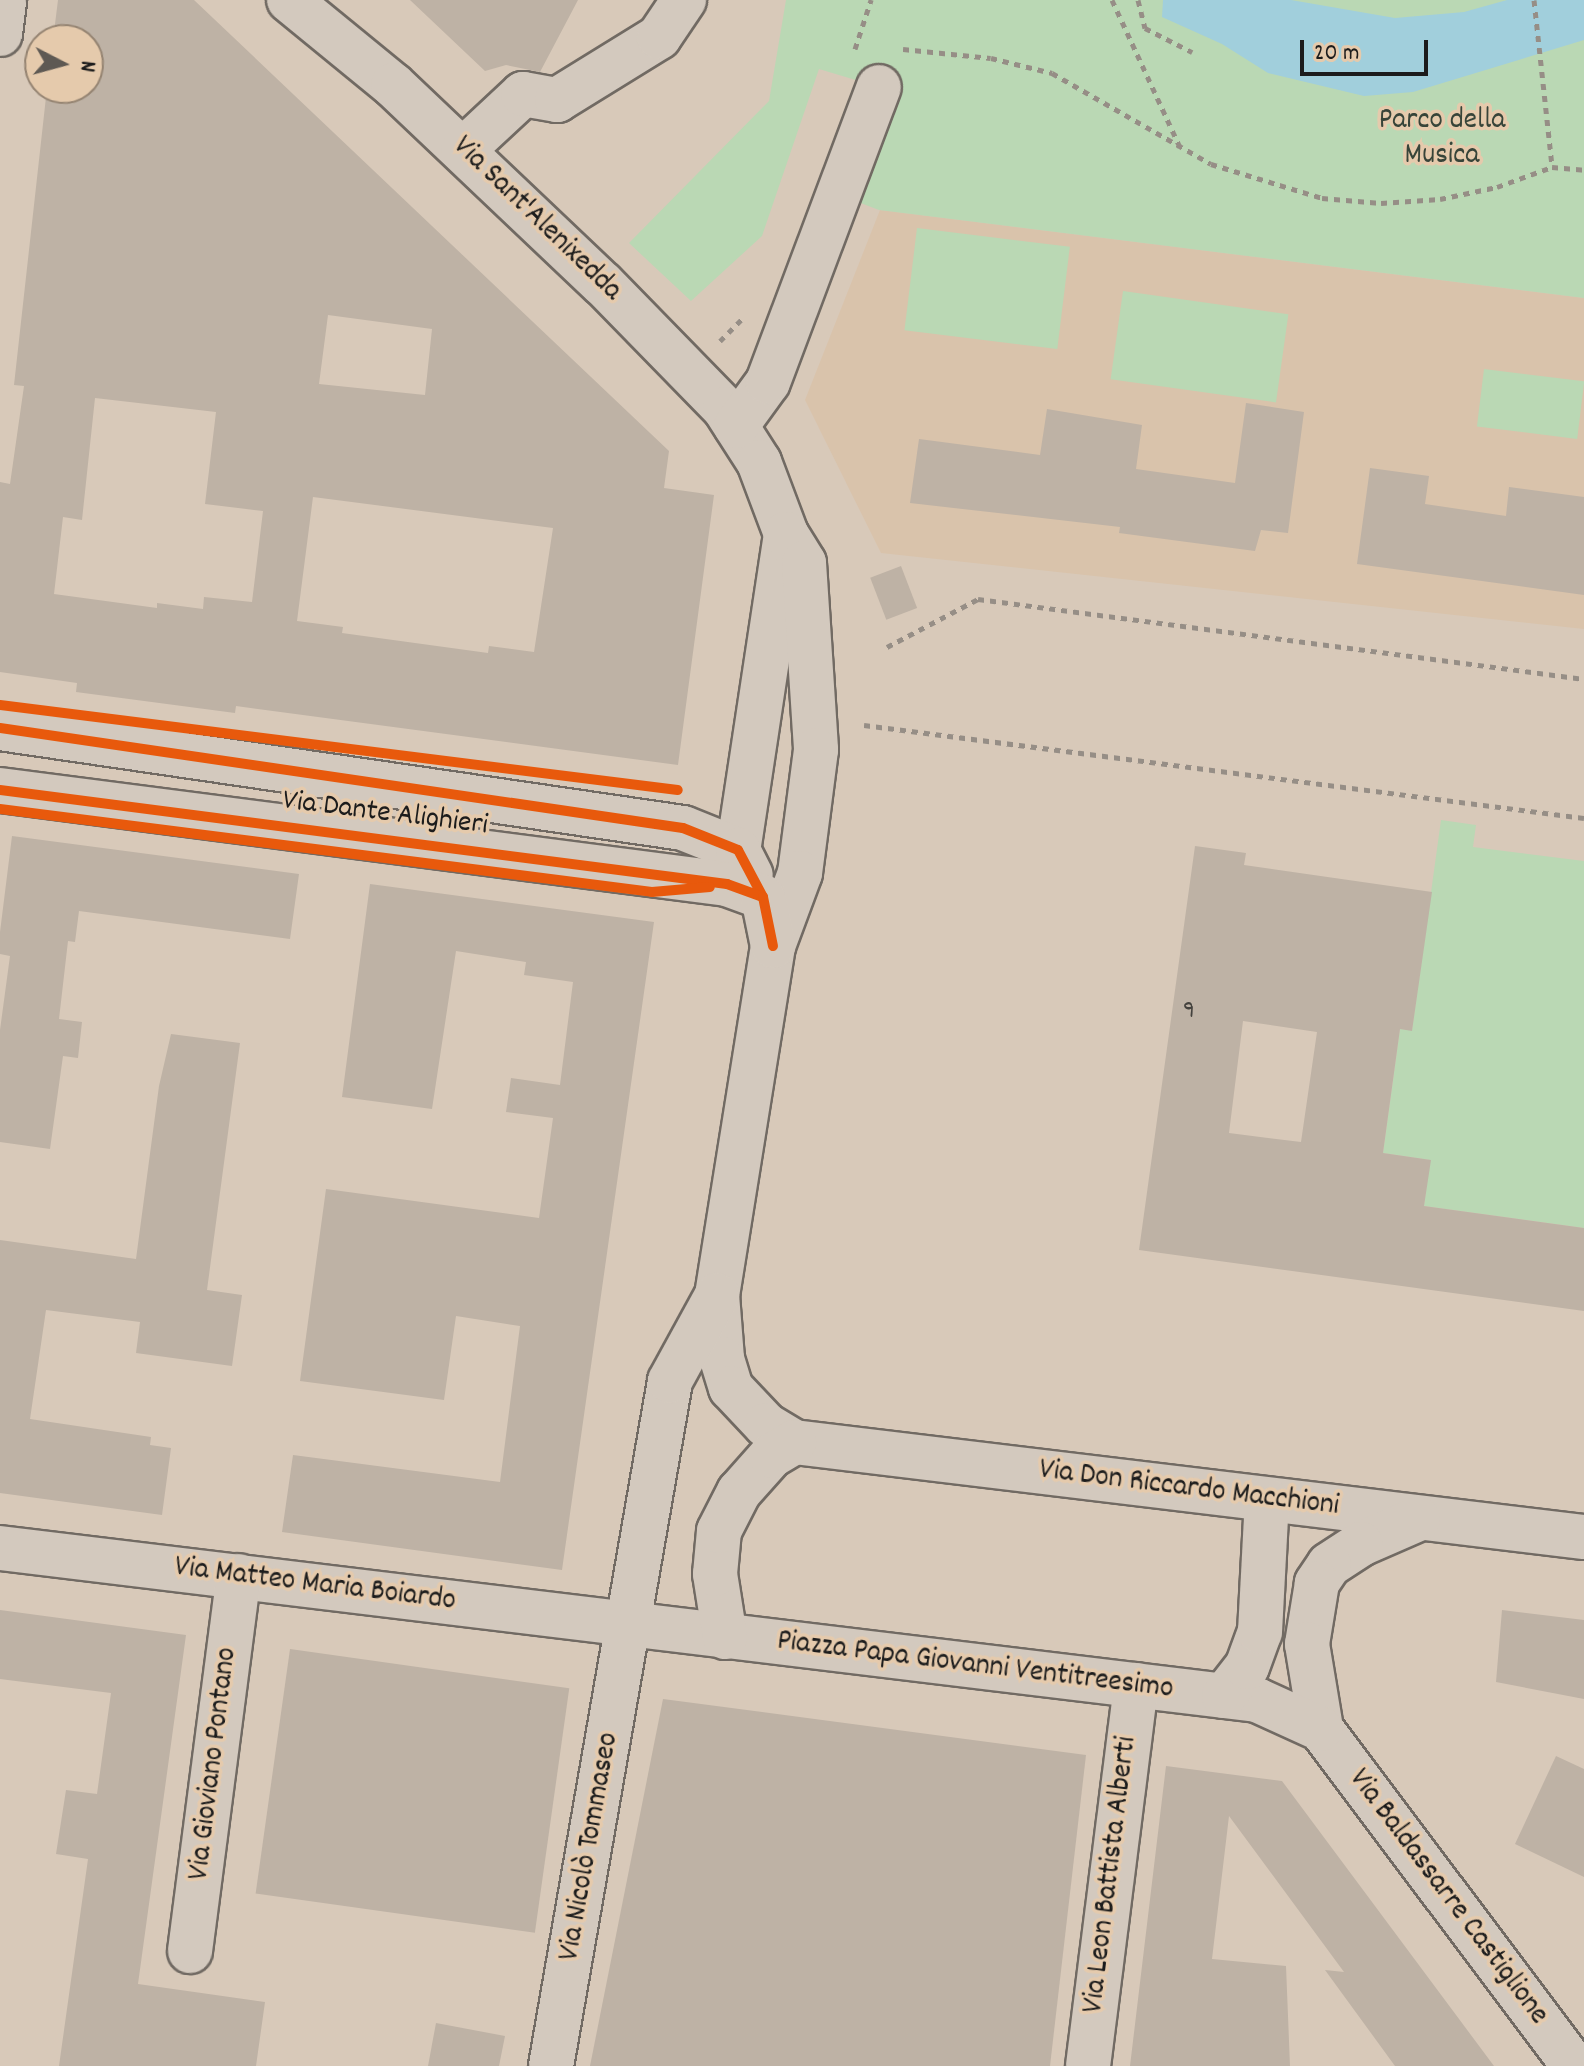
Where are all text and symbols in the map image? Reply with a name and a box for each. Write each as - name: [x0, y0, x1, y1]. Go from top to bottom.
- north arrow: [24, 24, 104, 104]
- scale bar: [1304, 24, 1432, 74]
- text: 20 m: [1314, 37, 1360, 71]
- text: N: [70, 59, 102, 73]
- park label: Parco della Musica: [1379, 104, 1505, 174]
- street label: Via Sant'Alenixedda: [444, 130, 628, 310]
- street label: Via Dante Alighieri: [280, 785, 490, 845]
- house number: 9: [1183, 996, 1195, 1028]
- street label: Via Don Riccardo Macchioni: [1037, 1454, 1341, 1526]
- street label: Via Matteo Maria Boiardo: [172, 1551, 458, 1621]
- street label: Piazza Papa Giovanni Ventitreesimo: [775, 1625, 1175, 1709]
- street label: Via Gioviano Pontano: [183, 1646, 247, 1882]
- street label: Via Nicolò Tommaseo: [553, 1730, 629, 1964]
- street label: Via Leon Battista Alberti: [1077, 1735, 1147, 2015]
- street label: Via Baldassarre Castiglione: [1339, 1763, 1555, 2033]

